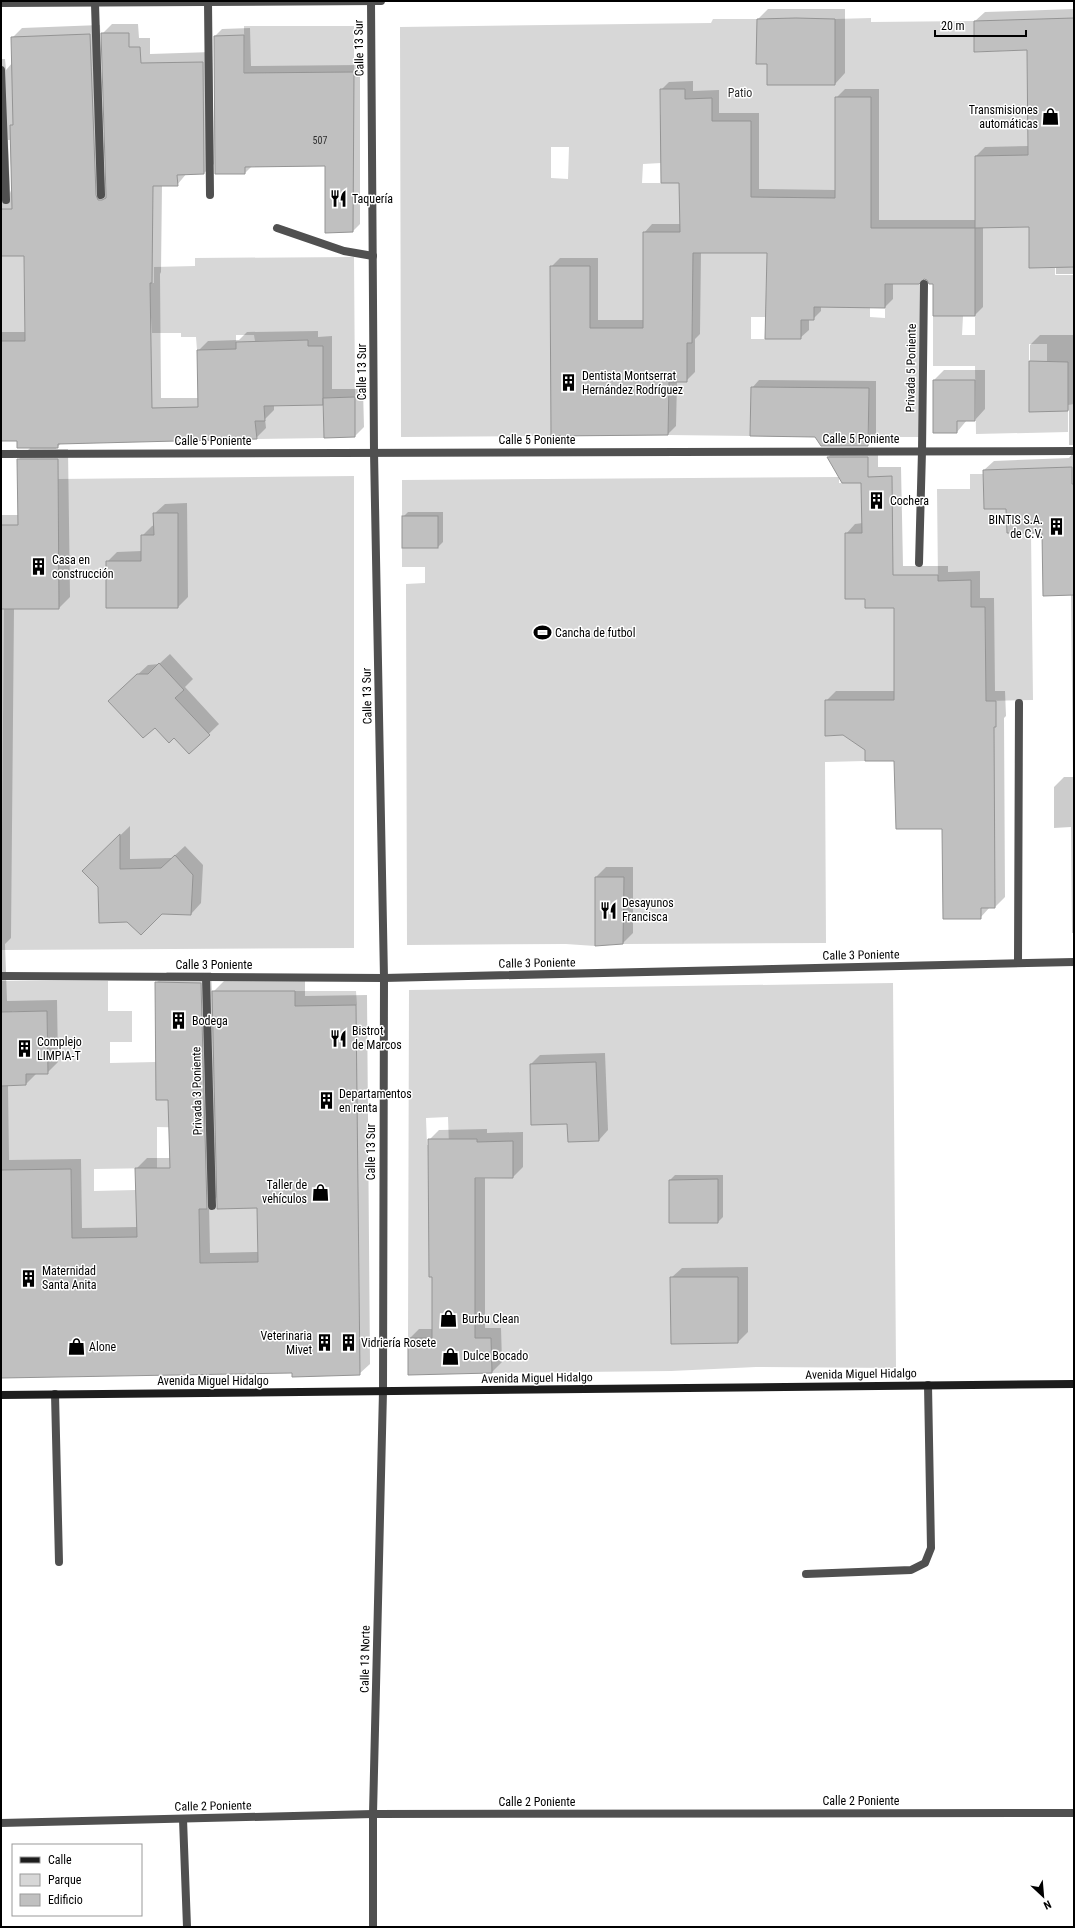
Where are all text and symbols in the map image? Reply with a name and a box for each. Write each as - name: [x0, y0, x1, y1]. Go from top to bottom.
- scale bar: [935, 12, 1026, 38]
- street label: Calle 13 Sur: [352, 19, 366, 76]
- text: 20 m: [941, 19, 965, 33]
- park label: Patio: [728, 86, 752, 100]
- place label: Transmisiones automáticas: [969, 103, 1038, 131]
- shop icon: Transmisiones automáticas: [1041, 107, 1061, 127]
- house number: 507: [313, 135, 327, 146]
- restaurant icon: Taquería: [329, 189, 349, 209]
- place label: Taquería: [352, 192, 393, 206]
- street label: Privada 5 Poniente: [903, 323, 919, 412]
- street label: Calle 13 Sur: [355, 343, 369, 400]
- place label: Dentista Montserrat Hernández Rodríguez: [582, 369, 683, 397]
- building icon: Dentista Montserrat Hernández Rodríguez: [559, 373, 579, 393]
- street label: Calle 5 Poniente: [823, 432, 900, 446]
- street label: Calle 5 Poniente: [499, 433, 576, 447]
- street label: Calle 5 Poniente: [175, 434, 252, 448]
- building icon: Cochera: [867, 491, 887, 511]
- place label: Cochera: [890, 494, 929, 508]
- place label: BINTIS S.A. de C.V.: [988, 513, 1043, 541]
- building icon: BINTIS S.A. de C.V.: [1046, 517, 1066, 537]
- place label: Casa en construcción: [52, 553, 114, 581]
- building icon: Casa en construcción: [29, 557, 49, 577]
- sports icon: Cancha de futbol: [532, 623, 552, 643]
- place label: Cancha de futbol: [555, 626, 635, 640]
- street label: Calle 13 Sur: [360, 667, 374, 724]
- place label: Desayunos Francisca: [622, 896, 674, 924]
- restaurant icon: Desayunos Francisca: [599, 900, 619, 920]
- street label: Calle 3 Poniente: [822, 947, 900, 963]
- street label: Calle 3 Poniente: [498, 955, 576, 971]
- street label: Calle 3 Poniente: [176, 958, 253, 972]
- building icon: Bodega: [169, 1011, 189, 1031]
- place label: Bodega: [192, 1014, 228, 1028]
- place label: Bistrot de Marcos: [352, 1024, 402, 1052]
- restaurant icon: Bistrot de Marcos: [329, 1028, 349, 1048]
- place label: Complejo LIMPIA-T: [37, 1035, 82, 1063]
- building icon: Complejo LIMPIA-T: [14, 1039, 34, 1059]
- street label: Privada 3 Poniente: [189, 1046, 205, 1135]
- place label: Departamentos en renta: [339, 1087, 412, 1115]
- building icon: Departamentos en renta: [316, 1091, 336, 1111]
- street label: Calle 13 Sur: [364, 1123, 378, 1180]
- place label: Taller de vehículos: [262, 1178, 307, 1206]
- shop icon: Taller de vehículos: [310, 1182, 330, 1202]
- place label: Maternidad Santa Anita: [42, 1264, 97, 1292]
- building icon: Maternidad Santa Anita: [19, 1268, 39, 1288]
- shop icon: Burbu Clean: [439, 1309, 459, 1329]
- place label: Burbu Clean: [462, 1312, 519, 1326]
- place label: Veterinaria Mivet: [261, 1329, 312, 1357]
- building icon: Veterinaria Mivet: [315, 1333, 335, 1353]
- building icon: Vidriería Rosete: [338, 1333, 358, 1353]
- place label: Vidriería Rosete: [361, 1336, 436, 1350]
- shop icon: Alone: [66, 1337, 86, 1357]
- place label: Alone: [89, 1340, 117, 1354]
- shop icon: Dulce Bocado: [440, 1346, 460, 1366]
- place label: Dulce Bocado: [463, 1349, 528, 1363]
- street label: Avenida Miguel Hidalgo: [805, 1366, 917, 1382]
- street label: Avenida Miguel Hidalgo: [481, 1370, 593, 1386]
- street label: Avenida Miguel Hidalgo: [157, 1374, 269, 1388]
- street label: Calle 13 Norte: [357, 1625, 373, 1693]
- street label: Calle 2 Poniente: [823, 1794, 900, 1808]
- street label: Calle 2 Poniente: [499, 1795, 576, 1809]
- street label: Calle 2 Poniente: [174, 1798, 252, 1814]
- legend: [12, 1844, 142, 1916]
- text: Calle: [48, 1853, 72, 1867]
- text: Parque: [48, 1873, 82, 1887]
- north arrow: [1023, 1876, 1063, 1916]
- text: Edificio: [48, 1893, 83, 1907]
- text: N: [1041, 1897, 1053, 1912]

